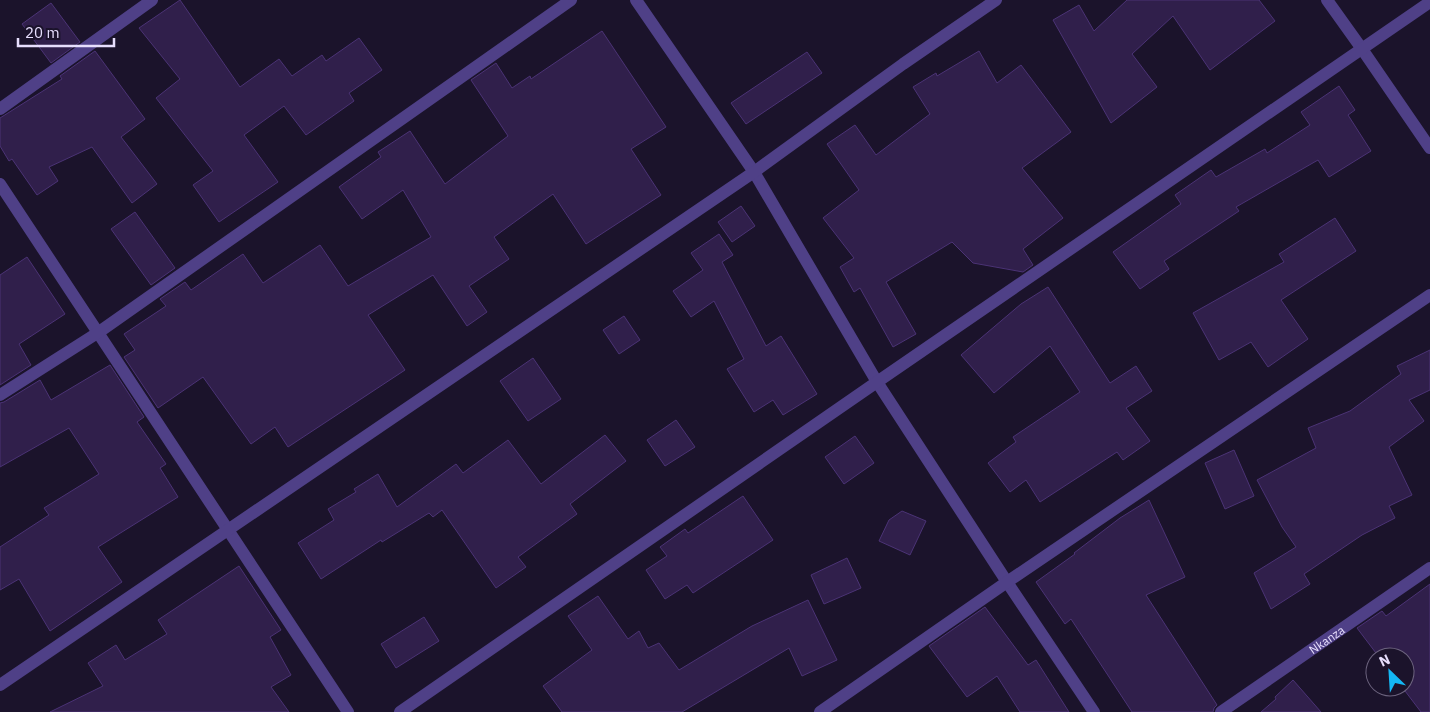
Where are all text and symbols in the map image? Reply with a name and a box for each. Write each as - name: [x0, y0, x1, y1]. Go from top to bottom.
- scale bar: [18, 15, 114, 47]
- text: 20 m: [25, 23, 60, 42]
- street label: Nkanza: [1306, 622, 1348, 657]
- north arrow: [1365, 647, 1415, 697]
- text: N: [1376, 650, 1393, 671]

